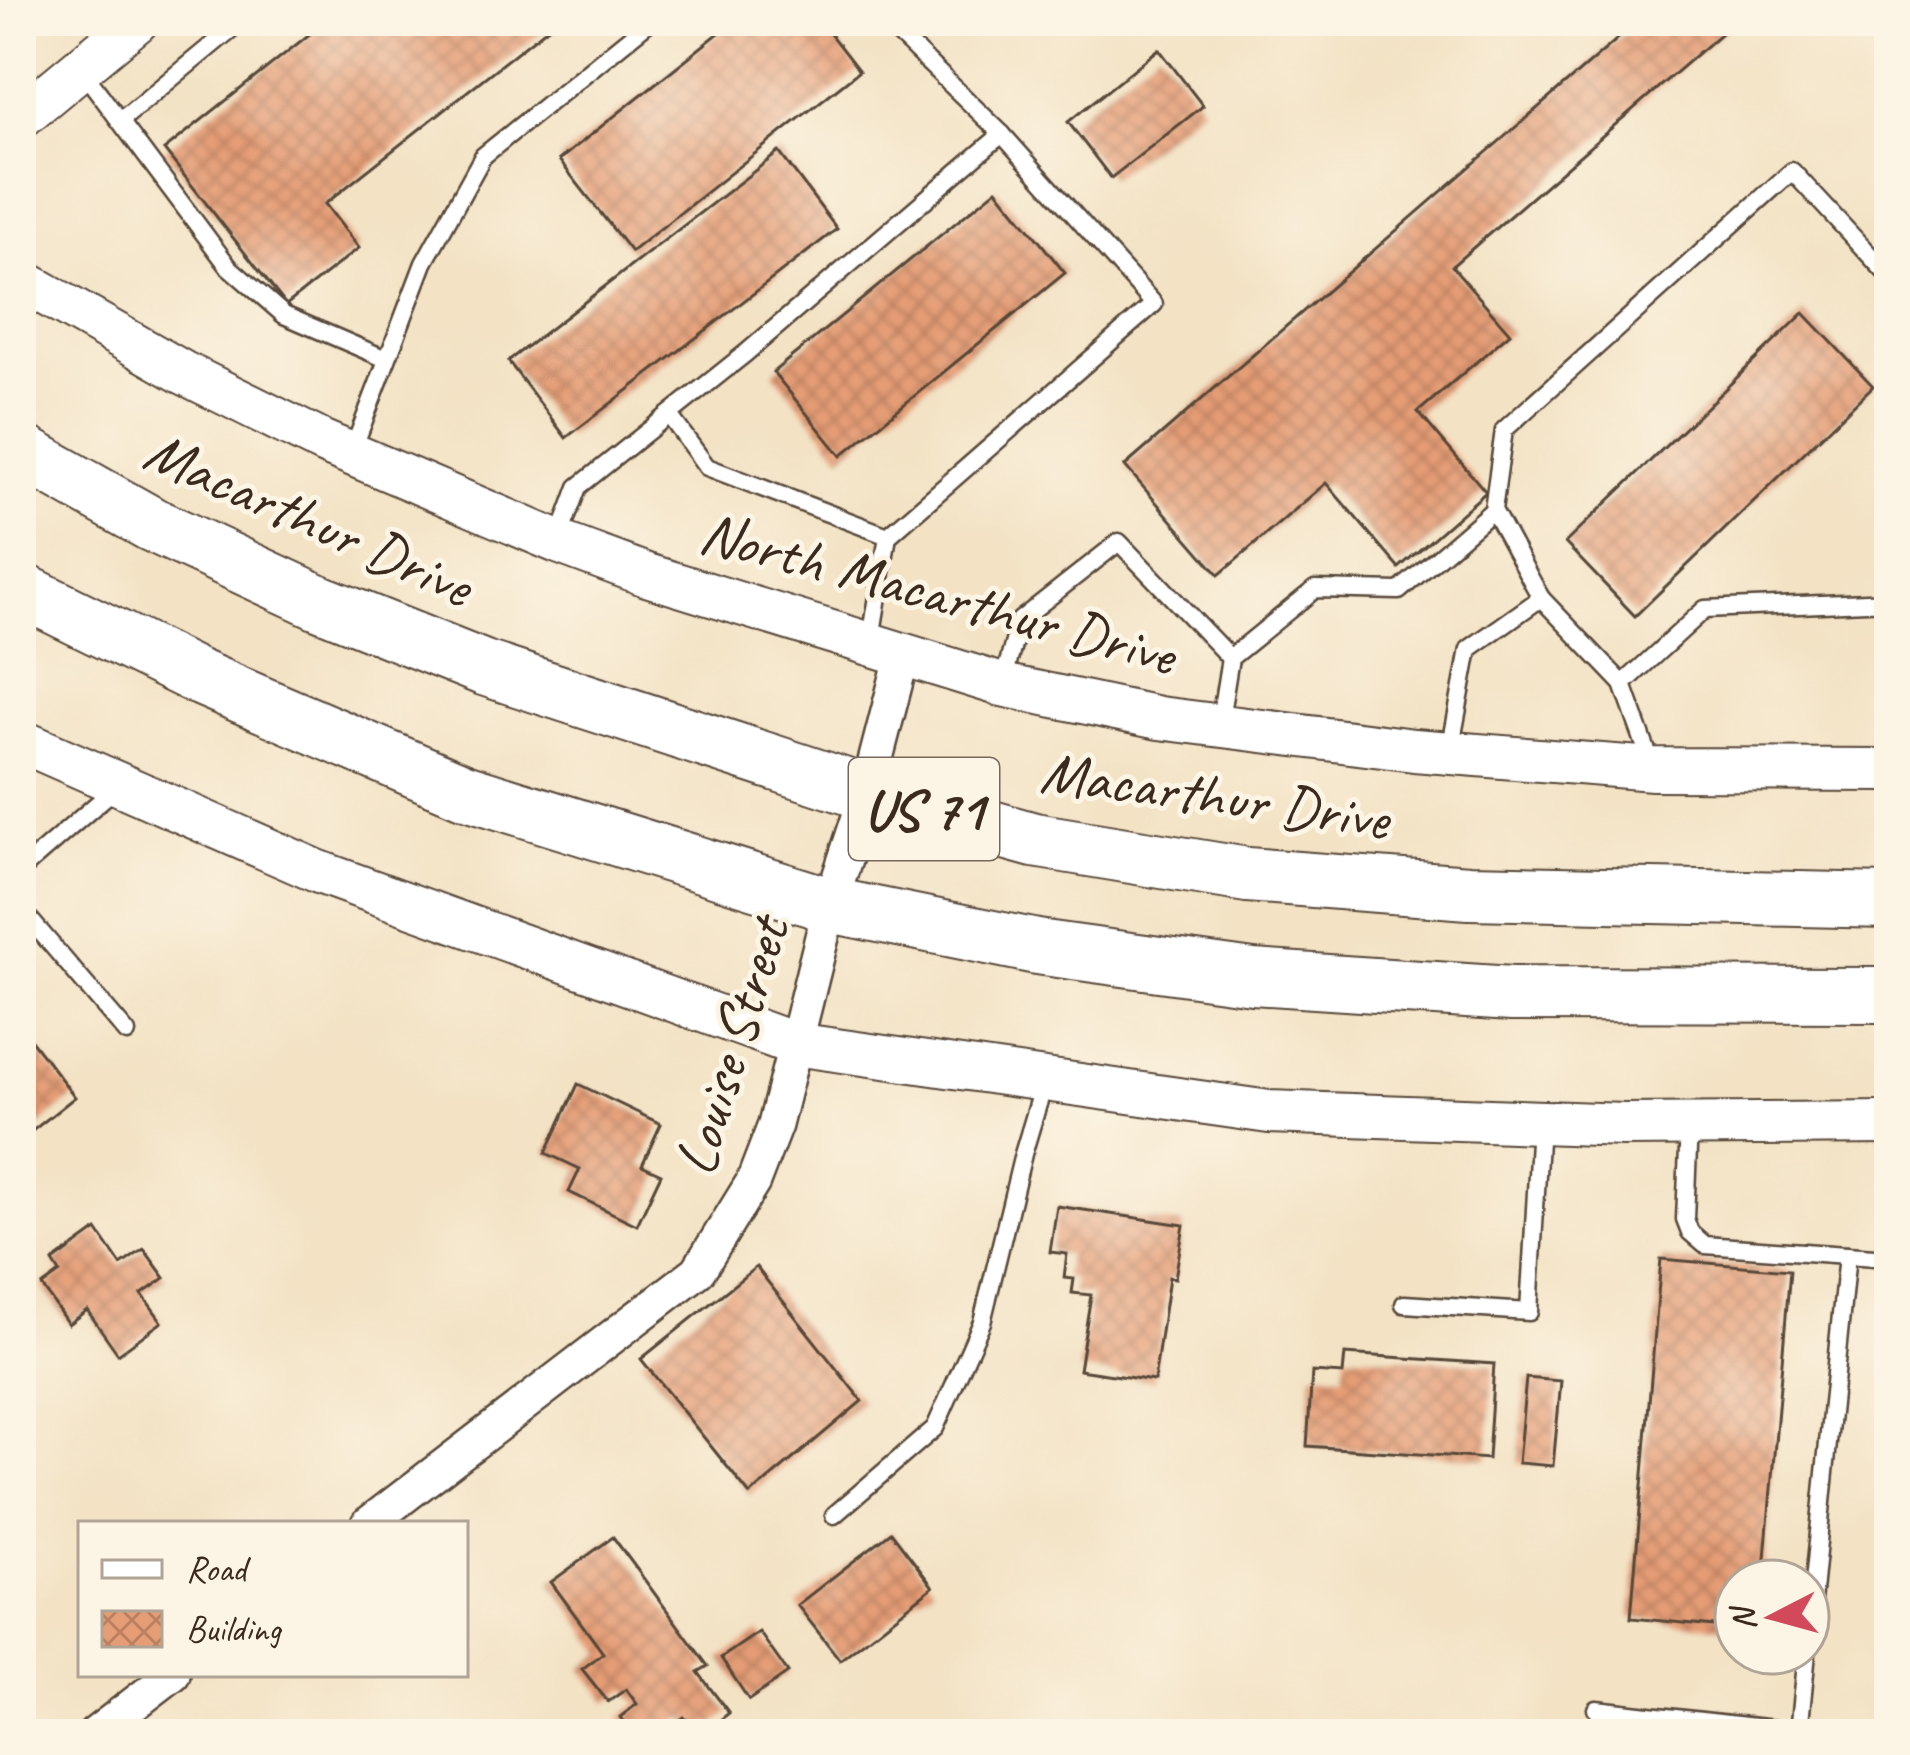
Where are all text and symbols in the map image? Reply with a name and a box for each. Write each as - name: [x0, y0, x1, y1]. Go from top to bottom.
- street label: Macarthur Drive: [133, 412, 487, 625]
- street label: North Macarthur Drive: [692, 493, 1187, 694]
- street label: Macarthur Drive: [1036, 733, 1397, 857]
- road number: US 71: [849, 758, 999, 860]
- street label: Louise Street: [656, 904, 807, 1184]
- legend: [78, 1521, 468, 1677]
- text: Road: [186, 1546, 252, 1592]
- north arrow: [1712, 1557, 1832, 1677]
- text: N: [1721, 1602, 1765, 1632]
- text: Building: [186, 1606, 283, 1652]

